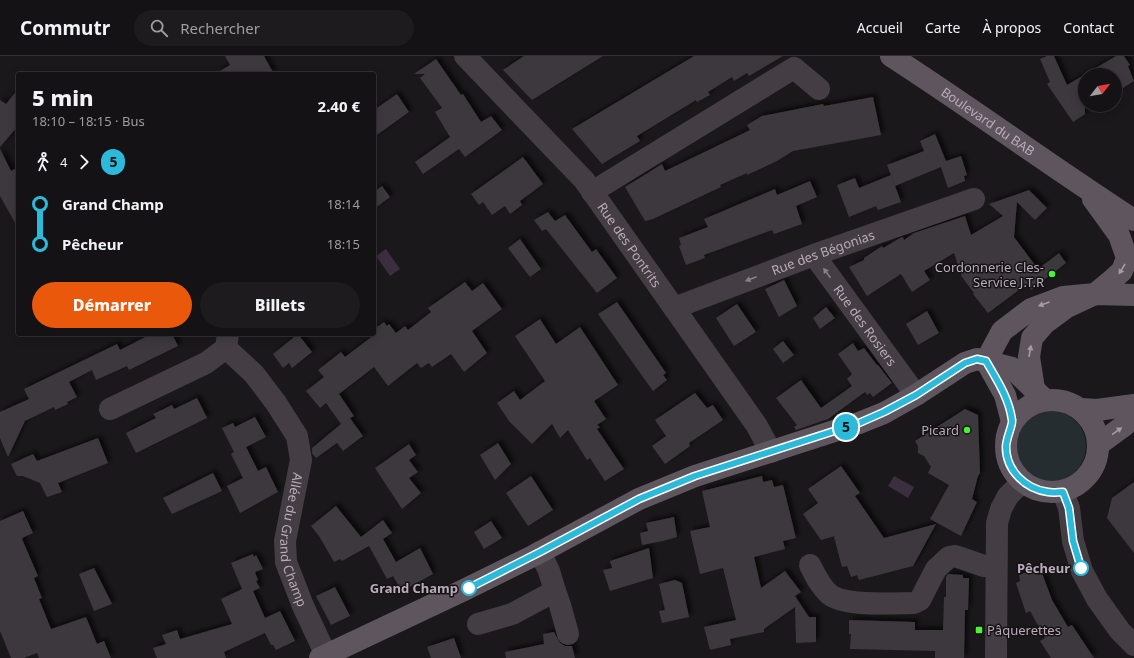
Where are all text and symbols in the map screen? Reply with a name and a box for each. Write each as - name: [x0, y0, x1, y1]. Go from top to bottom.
- search box: [134, 10, 414, 46]
- text: Commutr: [20, 15, 110, 41]
- icon: search: [148, 17, 170, 39]
- text: Rechercher: [180, 18, 260, 38]
- text: Accueil: [857, 18, 903, 37]
- text: Carte: [925, 18, 960, 37]
- text: À propos: [982, 18, 1041, 37]
- text: Contact: [1063, 18, 1114, 37]
- north arrow: [1078, 68, 1122, 112]
- map controls: [1078, 68, 1122, 112]
- text: 5 min: [32, 82, 93, 112]
- street label: Boulevard du BAB: [938, 83, 1038, 160]
- text: 2.40 €: [318, 96, 360, 116]
- text: 18:10 – 18:15 · Bus: [32, 112, 145, 130]
- icon: walk: [32, 151, 54, 173]
- icon: forward: [73, 151, 95, 173]
- text: 5: [109, 152, 117, 171]
- text: 4: [60, 153, 67, 171]
- text: Grand Champ: [62, 194, 164, 214]
- text: 18:14: [327, 195, 360, 213]
- street label: Rue des Pontrits: [593, 199, 666, 291]
- street label: Rue des Bégonias: [769, 226, 877, 279]
- text: Pêcheur: [62, 234, 123, 254]
- text: 18:15: [327, 235, 360, 253]
- place label: Cordonnerie Cles- Service J.T.R: [935, 258, 1044, 291]
- one-way arrow: [1118, 263, 1125, 275]
- one-way arrow: [823, 268, 831, 279]
- marker: Cordonnerie Cles- Service J.T.R: [1047, 269, 1057, 279]
- one-way arrow: [745, 276, 757, 282]
- street label: Rue des Rosiers: [830, 281, 901, 370]
- button: Démarrer: [32, 282, 192, 328]
- button: Billets: [200, 282, 360, 328]
- one-way arrow: [1037, 302, 1049, 308]
- one-way arrow: [1027, 345, 1033, 357]
- line badge: 5: [833, 414, 859, 440]
- text: 5: [842, 417, 850, 436]
- place label: Picard: [921, 421, 959, 439]
- marker: Picard: [962, 425, 972, 435]
- one-way arrow: [1112, 427, 1122, 435]
- street label: Allée du Grand Champ: [276, 471, 311, 609]
- place label: Pêcheur: [1017, 559, 1070, 577]
- marker: Pêcheur: [1073, 560, 1089, 576]
- place label: Grand Champ: [370, 579, 458, 597]
- marker: Grand Champ: [461, 580, 477, 596]
- place label: Pâquerettes: [987, 621, 1061, 639]
- marker: Pâquerettes: [974, 625, 984, 635]

